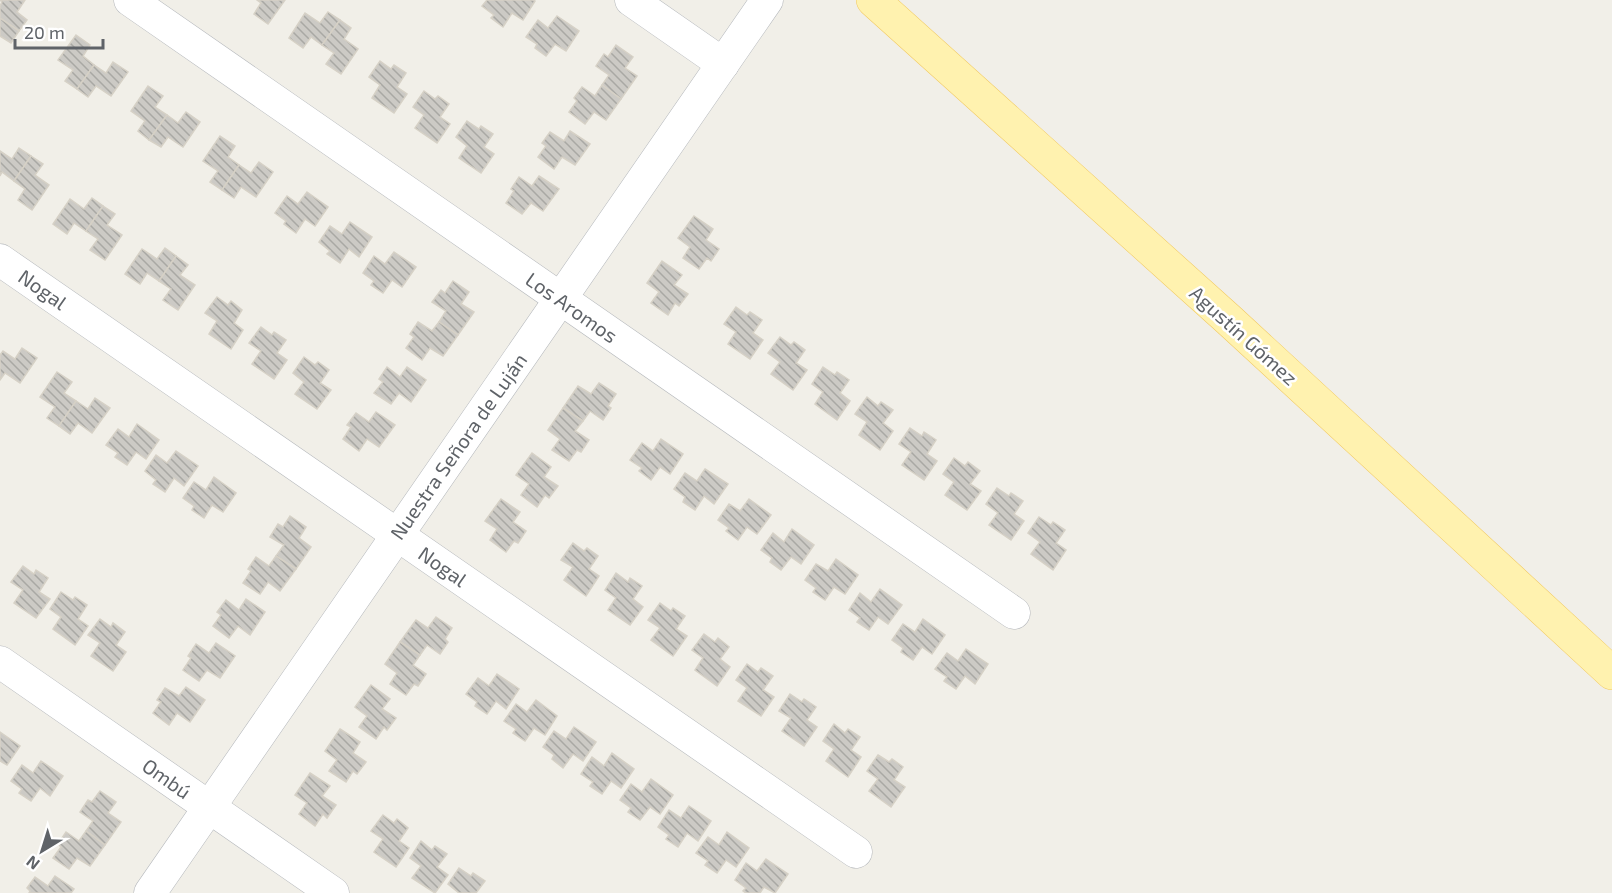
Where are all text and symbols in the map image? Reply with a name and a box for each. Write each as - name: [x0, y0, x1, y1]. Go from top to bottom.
- scale bar: [15, 12, 104, 50]
- text: 20 m: [24, 21, 65, 43]
- street label: Nogal: [14, 264, 72, 314]
- street label: Los Aromos: [522, 267, 622, 347]
- street label: Agustín Gómez: [1185, 281, 1303, 389]
- street label: Nuestra Señora de Luján: [385, 348, 531, 544]
- street label: Nogal: [414, 541, 472, 591]
- street label: Ombú: [138, 753, 196, 803]
- north arrow: [12, 821, 72, 881]
- text: N: [22, 852, 43, 874]

